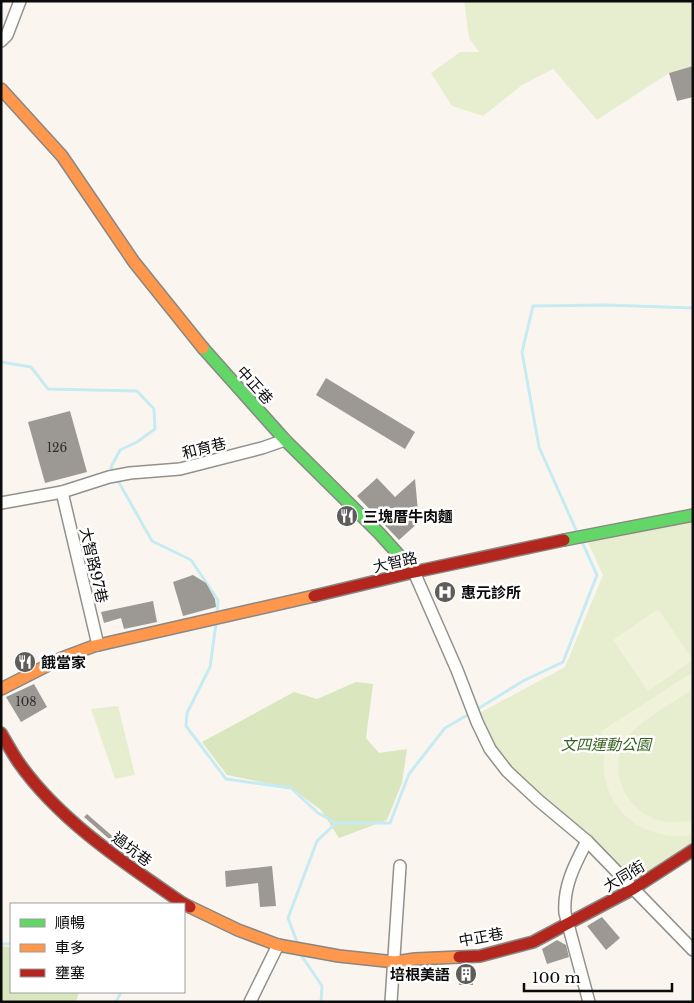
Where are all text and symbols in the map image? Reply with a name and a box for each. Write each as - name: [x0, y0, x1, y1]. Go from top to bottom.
- street label: 中正巷: [233, 362, 277, 408]
- street label: 和育巷: [180, 433, 228, 463]
- house number: 126: [47, 440, 68, 455]
- restaurant icon: 三塊厝牛肉麵: [335, 504, 359, 528]
- place label: 三塊厝牛肉麵: [363, 507, 453, 526]
- street label: 大智路97巷: [76, 525, 112, 605]
- street label: 大智路: [371, 548, 419, 576]
- hospital icon: 惠元診所: [433, 580, 457, 604]
- place label: 惠元診所: [461, 583, 521, 602]
- restaurant icon: 餓當家: [13, 650, 37, 674]
- place label: 餓當家: [41, 653, 86, 672]
- house number: 108: [15, 694, 37, 709]
- park label: 文四運動公園: [561, 735, 653, 754]
- street label: 過坑巷: [108, 828, 156, 870]
- street label: 大同街: [600, 856, 648, 896]
- legend: [10, 903, 185, 993]
- text: 順暢: [55, 913, 85, 932]
- street label: 中正巷: [457, 924, 505, 950]
- text: 車多: [55, 938, 85, 957]
- scale bar: [524, 960, 672, 992]
- building icon: 培根美語: [454, 962, 478, 986]
- text: 壅塞: [55, 963, 85, 982]
- place label: 培根美語: [390, 965, 450, 984]
- text: 100 m: [532, 968, 581, 987]

